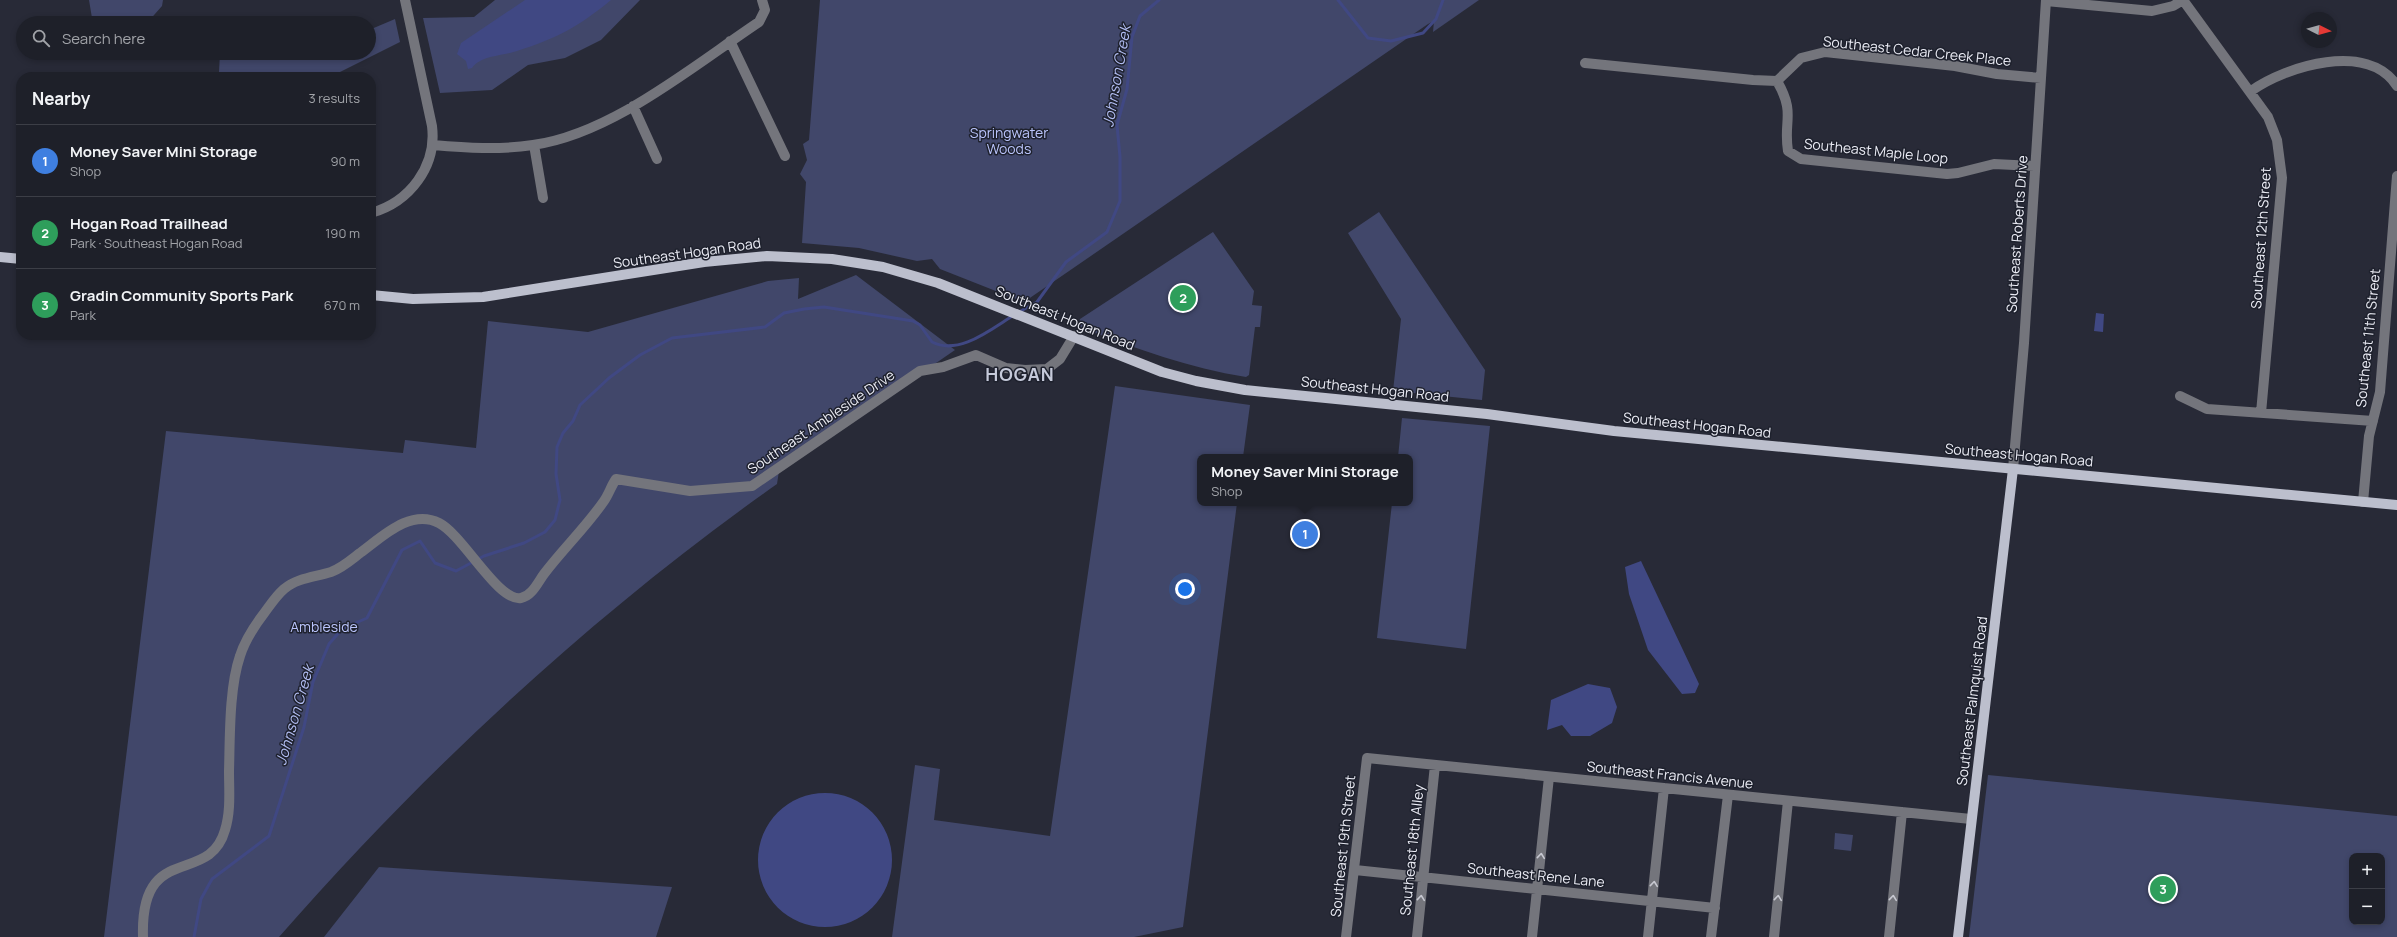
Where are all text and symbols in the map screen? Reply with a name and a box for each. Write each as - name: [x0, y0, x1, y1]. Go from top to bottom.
- north arrow: [2301, 12, 2337, 48]
- search box: [16, 16, 376, 60]
- water label: Johnson Creek: [1097, 21, 1136, 129]
- icon: search: [30, 27, 52, 49]
- text: Search here: [62, 28, 145, 49]
- street label: Southeast Cedar Creek Place: [1822, 31, 2012, 70]
- text: Nearby: [32, 87, 90, 110]
- text: 3 results: [308, 89, 360, 107]
- park label: Springwater Woods: [970, 123, 1048, 158]
- street label: Southeast Maple Loop: [1803, 133, 1949, 168]
- text: Money Saver Mini Storage: [70, 141, 257, 162]
- text: 1: [42, 152, 48, 170]
- text: 90 m: [330, 152, 360, 170]
- street label: Southeast Roberts Drive: [2002, 155, 2031, 313]
- text: Shop: [70, 162, 101, 180]
- street label: Southeast 12th Street: [2246, 166, 2275, 309]
- text: Hogan Road Trailhead: [70, 213, 228, 234]
- text: 2: [41, 224, 49, 242]
- text: 190 m: [325, 224, 360, 242]
- street label: Southeast Hogan Road: [612, 233, 762, 272]
- text: Park · Southeast Hogan Road: [70, 234, 242, 252]
- street label: Southeast 11th Street: [2351, 267, 2384, 408]
- street label: Southeast Hogan Road: [993, 281, 1138, 354]
- pin: 2: [1170, 283, 1196, 313]
- text: Gradin Community Sports Park: [70, 285, 293, 306]
- text: 3: [41, 296, 49, 314]
- text: 670 m: [324, 296, 360, 314]
- text: Park: [70, 306, 96, 324]
- district label: HOGAN: [985, 362, 1055, 386]
- street label: Southeast Ambleside Drive: [743, 365, 898, 478]
- street label: Southeast Hogan Road: [1300, 371, 1450, 406]
- street label: Southeast Hogan Road: [1622, 407, 1772, 442]
- street label: Southeast Hogan Road: [1944, 439, 2094, 470]
- popup: [1197, 454, 1413, 506]
- text: Money Saver Mini Storage: [1211, 461, 1399, 482]
- text: Shop: [1211, 482, 1242, 500]
- pin: 1: [1292, 519, 1318, 549]
- your location: [1175, 579, 1195, 599]
- street label: Southeast Palmquist Road: [1952, 615, 1991, 787]
- park label: Ambleside: [290, 617, 358, 636]
- water label: Johnson Creek: [270, 660, 320, 767]
- street label: Southeast Francis Avenue: [1586, 756, 1754, 793]
- street label: Southeast 19th Street: [1326, 774, 1359, 918]
- street label: Southeast 18th Alley: [1395, 783, 1428, 917]
- one-way arrow: [1536, 853, 1545, 859]
- map controls: [2349, 853, 2385, 925]
- button: +: [2349, 853, 2385, 889]
- street label: Southeast Rene Lane: [1466, 858, 1606, 891]
- pin: 3: [2150, 874, 2176, 904]
- one-way arrow: [1649, 881, 1658, 887]
- button: −: [2349, 889, 2385, 925]
- one-way arrow: [1417, 895, 1426, 901]
- one-way arrow: [1773, 895, 1782, 901]
- one-way arrow: [1889, 895, 1898, 901]

